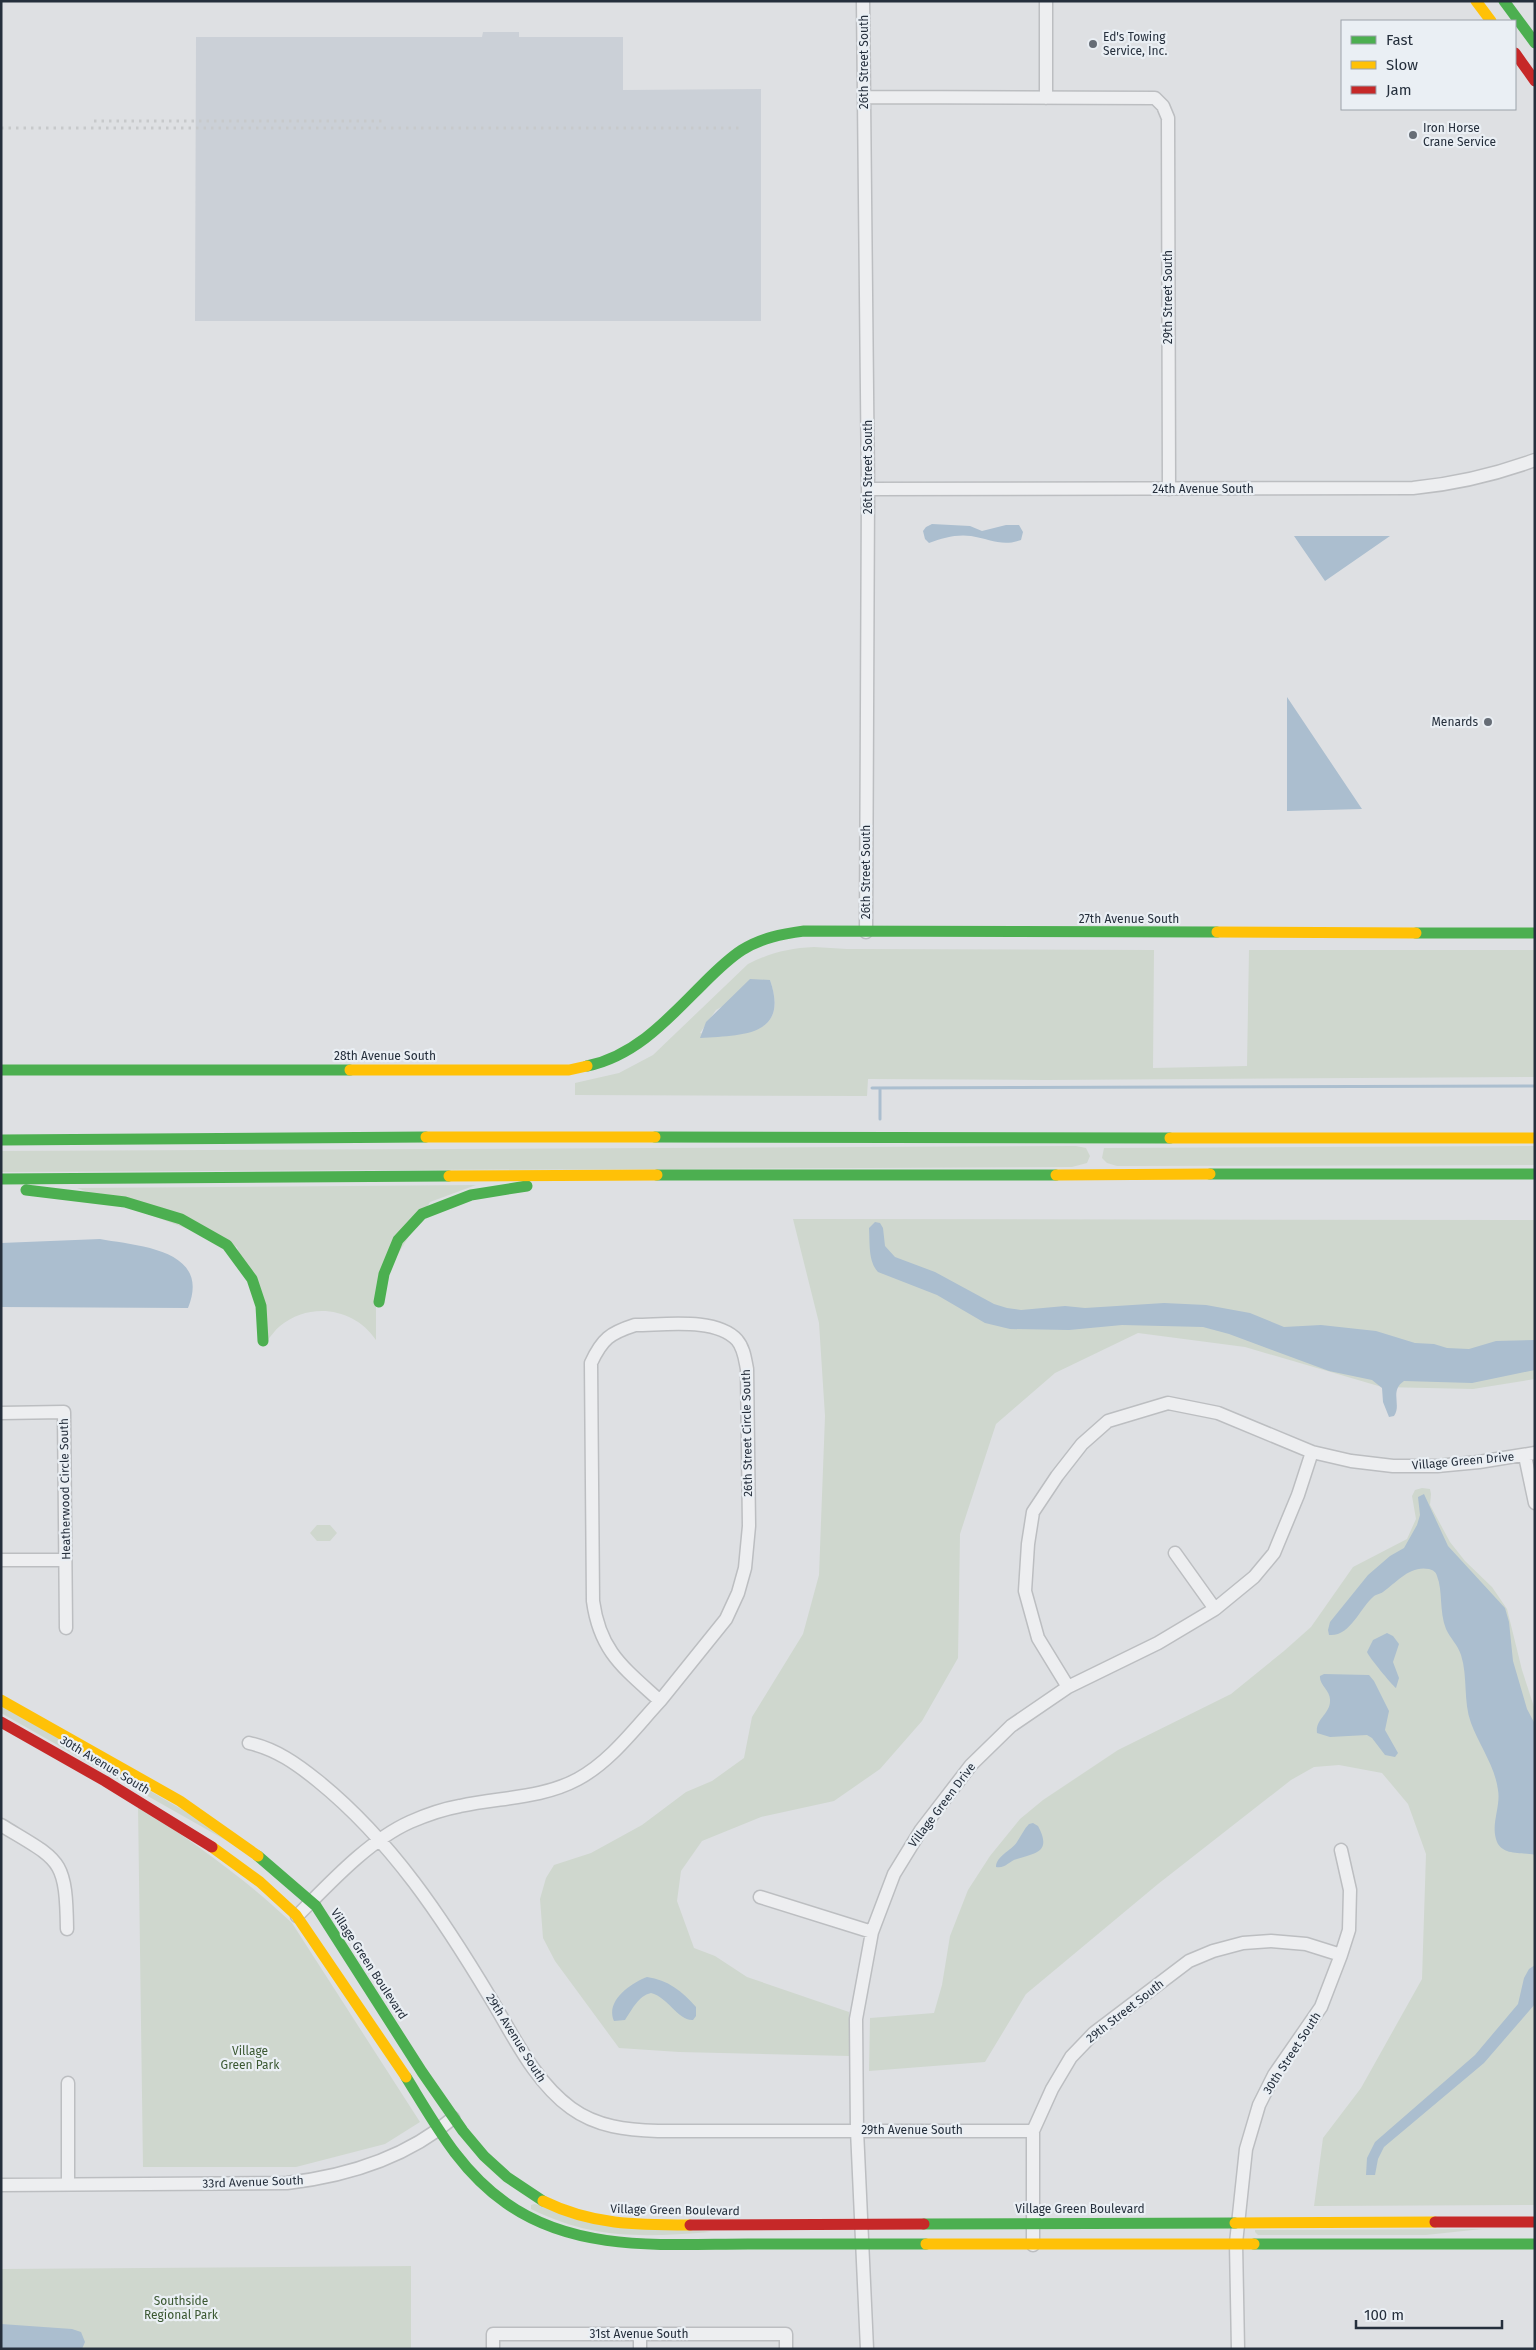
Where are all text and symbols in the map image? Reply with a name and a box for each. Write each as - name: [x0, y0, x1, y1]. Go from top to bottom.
- street label: 26th Street South: [857, 15, 871, 109]
- legend: [1341, 20, 1516, 110]
- place label: Ed's Towing Service, Inc.: [1103, 30, 1167, 58]
- text: Fast: [1386, 31, 1413, 49]
- marker: Ed's Towing Service, Inc.: [1087, 38, 1099, 50]
- text: Slow: [1386, 56, 1418, 74]
- text: Jam: [1386, 81, 1412, 99]
- place label: Iron Horse Crane Service: [1423, 121, 1496, 149]
- marker: Iron Horse Crane Service: [1407, 129, 1419, 141]
- street label: 29th Street South: [1161, 250, 1175, 344]
- street label: 26th Street South: [861, 420, 875, 514]
- street label: 24th Avenue South: [1152, 482, 1254, 496]
- place label: Menards: [1432, 715, 1478, 729]
- marker: Menards: [1482, 716, 1494, 728]
- street label: 26th Street South: [859, 825, 873, 919]
- street label: 27th Avenue South: [1079, 912, 1179, 926]
- street label: 28th Avenue South: [334, 1049, 436, 1063]
- street label: 26th Street Circle South: [739, 1369, 755, 1497]
- street label: Heatherwood Circle South: [57, 1418, 73, 1560]
- street label: Village Green Drive: [1411, 1450, 1515, 1472]
- street label: 30th Avenue South: [58, 1733, 152, 1797]
- street label: Village Green Drive: [906, 1760, 978, 1850]
- street label: Village Green Boulevard: [328, 1906, 410, 2022]
- street label: 29th Street South: [1084, 1976, 1166, 2046]
- street label: 29th Avenue South: [483, 1991, 549, 2085]
- street label: 30th Street South: [1260, 2009, 1324, 2097]
- park label: Village Green Park: [221, 2044, 280, 2072]
- street label: 29th Avenue South: [861, 2123, 963, 2137]
- street label: 33rd Avenue South: [202, 2173, 304, 2191]
- street label: Village Green Boulevard: [610, 2202, 740, 2218]
- street label: Village Green Boulevard: [1015, 2202, 1145, 2216]
- park label: Southside Regional Park: [144, 2294, 219, 2322]
- scale bar: [1356, 2298, 1502, 2330]
- text: 100 m: [1364, 2306, 1404, 2324]
- street label: 31st Avenue South: [590, 2327, 688, 2341]

